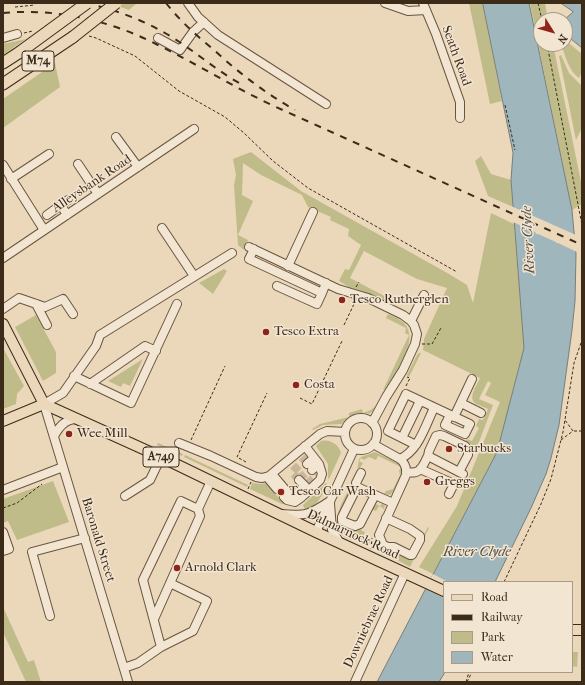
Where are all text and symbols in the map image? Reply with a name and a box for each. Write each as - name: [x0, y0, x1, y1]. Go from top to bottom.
- north arrow: [533, 12, 573, 52]
- street label: Seath Road: [438, 24, 474, 88]
- text: N: [554, 32, 570, 46]
- road number: M74: [22, 51, 54, 71]
- street label: Alleysbank Road: [49, 152, 135, 216]
- water label: River Clyde: [519, 206, 539, 274]
- place label: Tesco Rutherglen: [350, 292, 449, 308]
- marker: Tesco Rutherglen: [337, 295, 347, 305]
- place label: Tesco Extra: [274, 324, 339, 340]
- marker: Tesco Extra: [261, 327, 271, 337]
- place label: Costa: [304, 377, 335, 393]
- marker: Costa: [291, 380, 301, 390]
- place label: Wee Mill: [77, 426, 127, 442]
- marker: Wee Mill: [64, 429, 74, 439]
- place label: Starbucks: [457, 441, 511, 457]
- marker: Starbucks: [444, 444, 454, 454]
- road number: A749: [143, 447, 179, 467]
- place label: Greggs: [435, 474, 475, 490]
- marker: Greggs: [422, 477, 432, 487]
- place label: Tesco Car Wash: [289, 484, 376, 500]
- marker: Tesco Car Wash: [276, 487, 286, 497]
- street label: Baronald Street: [78, 496, 118, 584]
- street label: Dalmarnock Road: [304, 507, 402, 563]
- water label: River Clyde: [443, 545, 511, 561]
- place label: Arnold Clark: [185, 560, 257, 576]
- marker: Arnold Clark: [172, 563, 182, 573]
- street label: Downiebrae Road: [341, 573, 397, 671]
- legend: [443, 581, 573, 673]
- text: Road: [481, 590, 508, 604]
- text: Railway: [481, 610, 523, 624]
- text: Park: [481, 630, 505, 644]
- text: Water: [481, 650, 513, 664]

